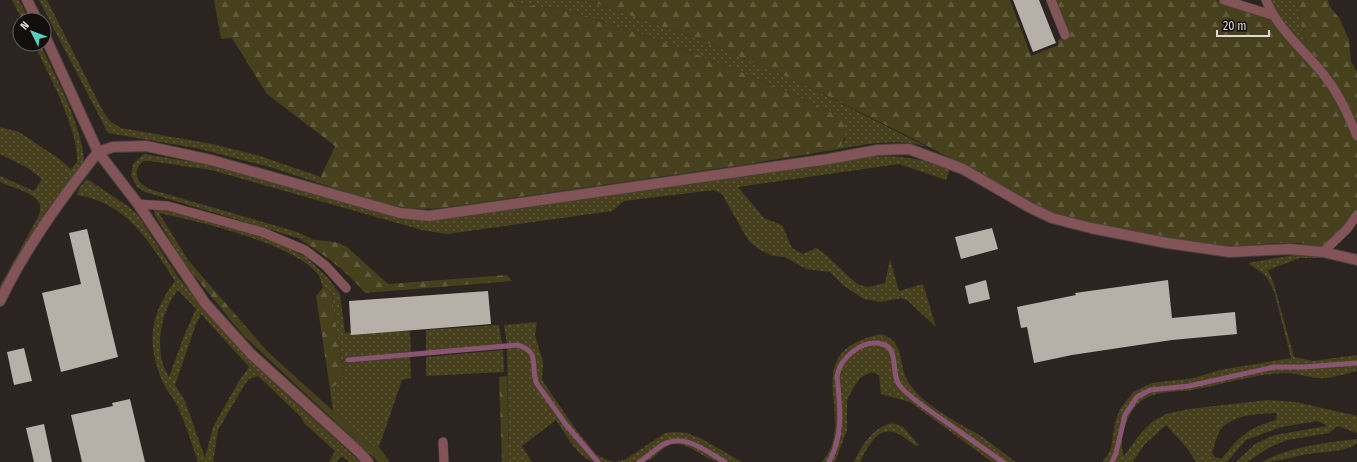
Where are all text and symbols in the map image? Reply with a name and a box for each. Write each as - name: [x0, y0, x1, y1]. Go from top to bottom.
- north arrow: [12, 12, 52, 52]
- scale bar: [1217, 12, 1269, 38]
- text: N: [18, 19, 32, 32]
- text: 20 m: [1223, 19, 1247, 33]

